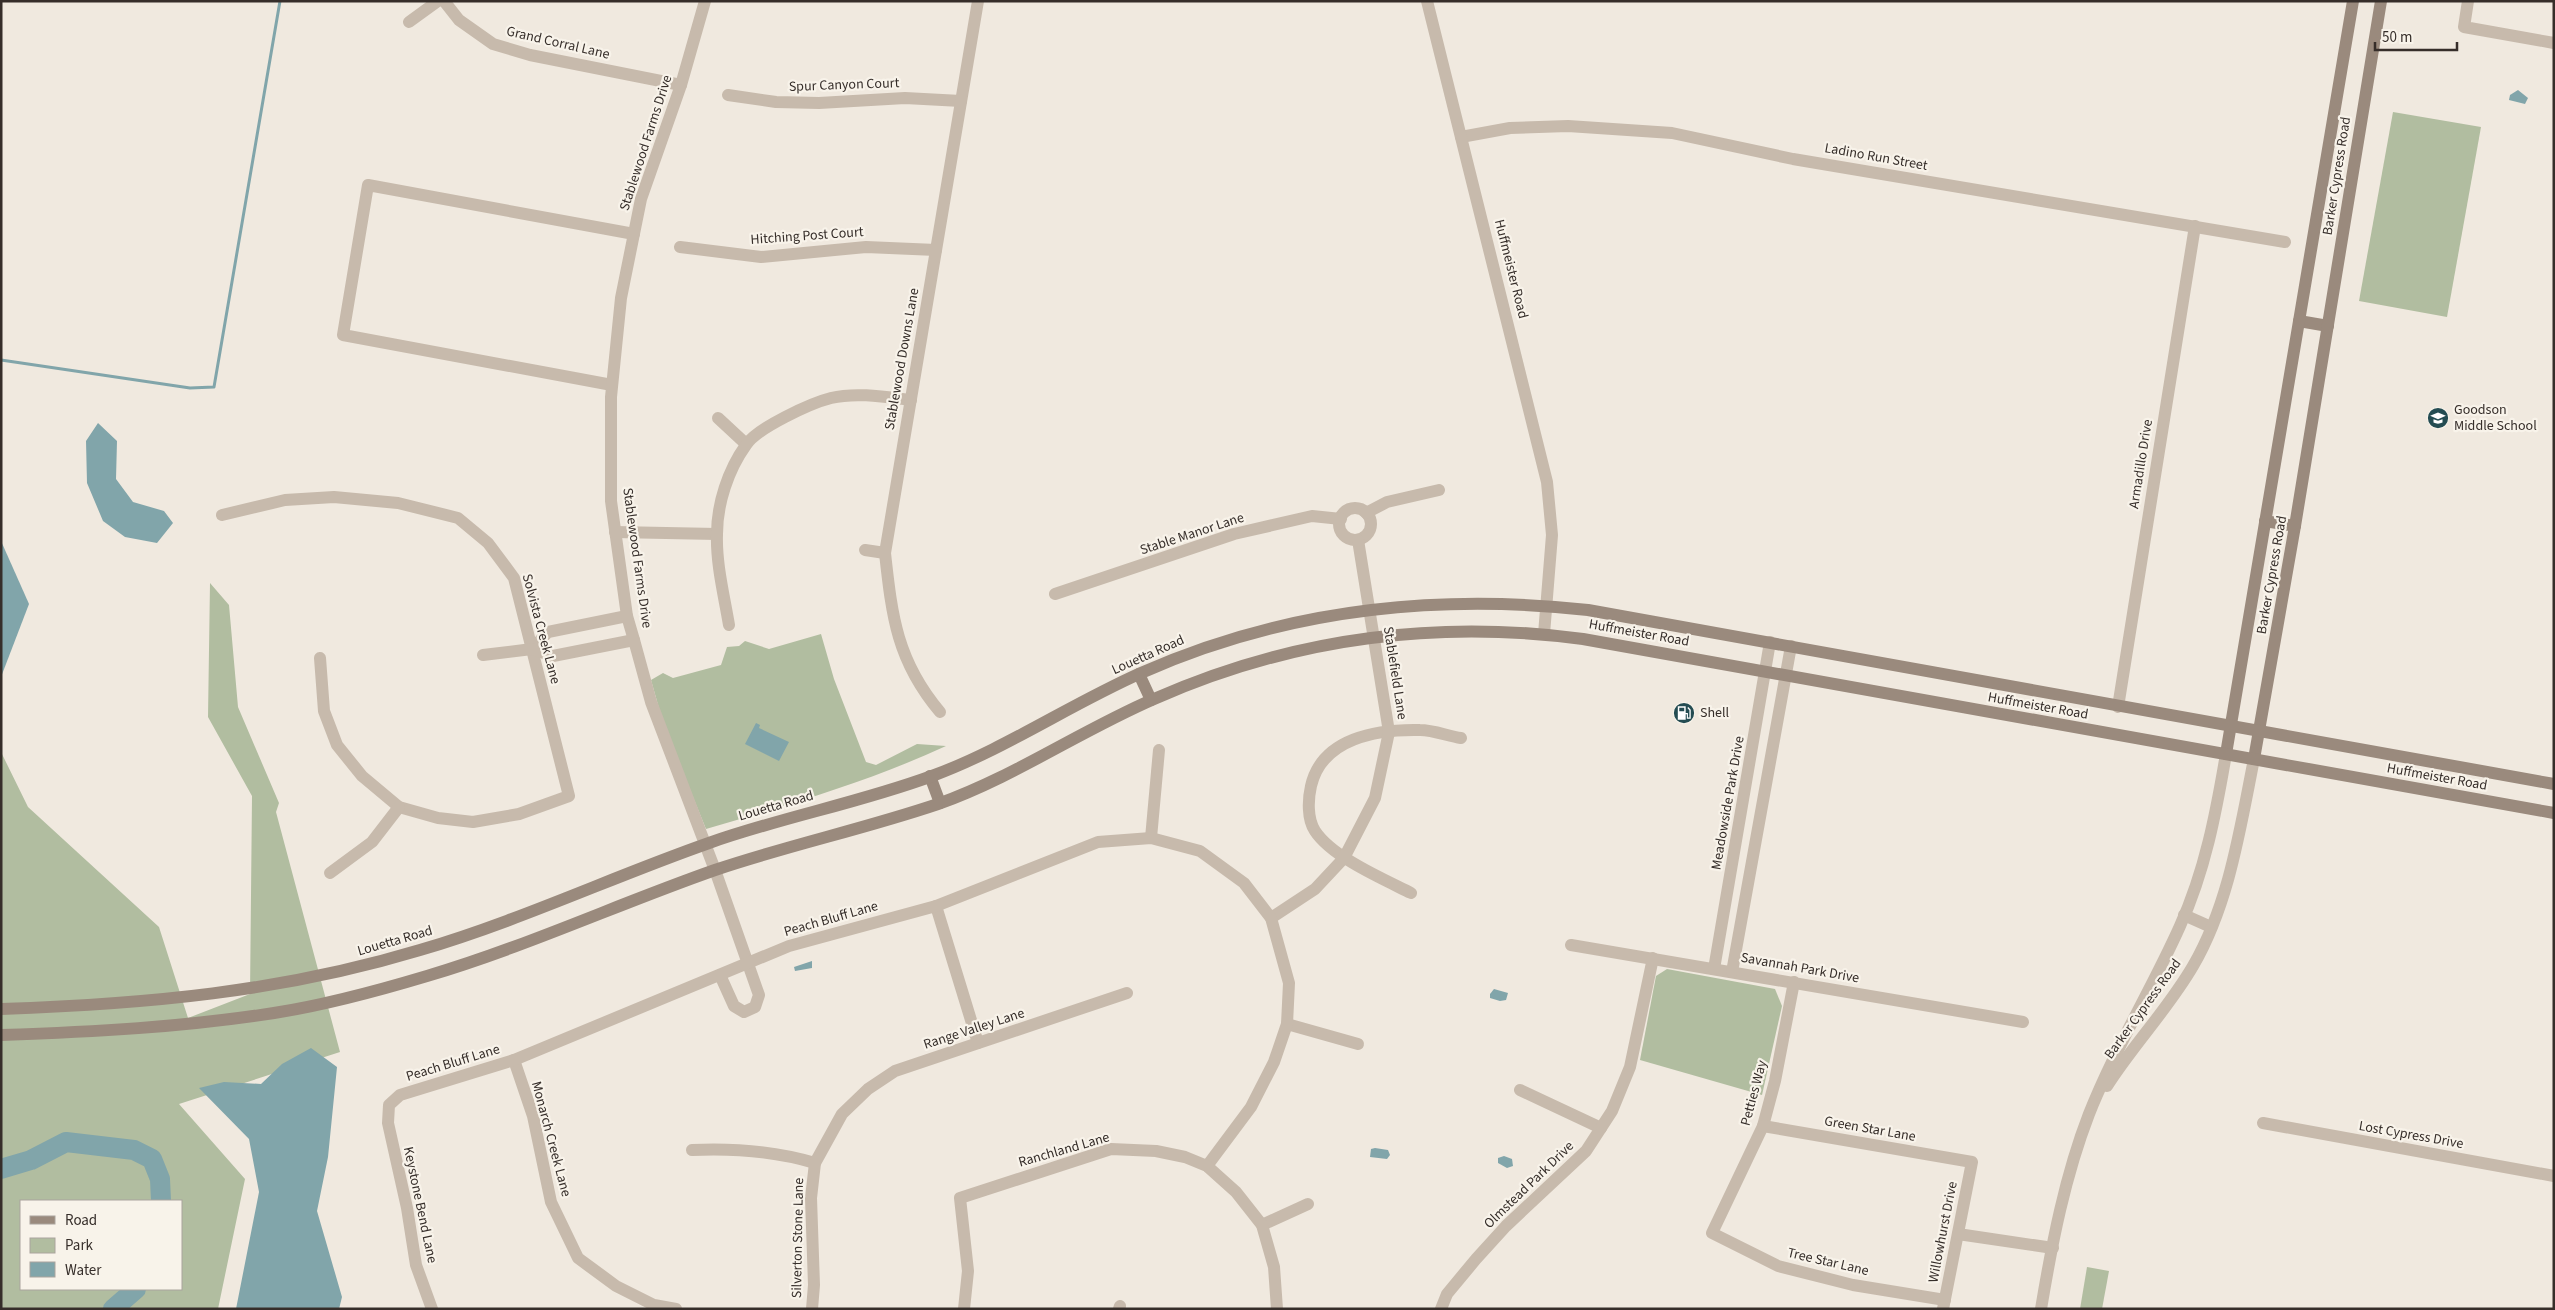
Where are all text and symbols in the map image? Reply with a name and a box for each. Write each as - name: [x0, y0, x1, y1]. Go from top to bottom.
- scale bar: [2375, 20, 2458, 52]
- street label: Grand Corral Lane: [504, 21, 612, 65]
- text: 50 m: [2382, 27, 2412, 48]
- street label: Stablewood Farms Drive: [615, 72, 677, 213]
- street label: Spur Canyon Court: [788, 73, 900, 97]
- street label: Barker Cypress Road: [2318, 115, 2356, 237]
- street label: Ladino Run Street: [1823, 138, 1929, 176]
- street label: Huffmeister Road: [1489, 217, 1533, 321]
- street label: Hitching Post Court: [750, 222, 864, 250]
- street label: Stablewood Downs Lane: [880, 286, 924, 432]
- place label: Goodson Middle School: [2454, 400, 2537, 436]
- school or university icon: Goodson Middle School: [2426, 406, 2450, 430]
- street label: Armadillo Drive: [2124, 418, 2158, 510]
- street label: Stablewood Farms Drive: [617, 486, 657, 630]
- street label: Stable Manor Lane: [1137, 508, 1247, 560]
- street label: Barker Cypress Road: [2252, 514, 2292, 636]
- street label: Solvista Creek Lane: [517, 572, 565, 686]
- street label: Huffmeister Road: [1587, 614, 1691, 652]
- street label: Stablefield Lane: [1378, 625, 1412, 721]
- street label: Louetta Road: [1109, 630, 1187, 680]
- street label: Huffmeister Road: [1986, 687, 2090, 725]
- fuel station icon: Shell: [1672, 701, 1696, 725]
- place label: Shell: [1700, 703, 1730, 723]
- street label: Meadowside Park Drive: [1706, 734, 1750, 871]
- street label: Huffmeister Road: [2385, 758, 2489, 796]
- street label: Louetta Road: [736, 786, 816, 826]
- street label: Peach Bluff Lane: [782, 896, 880, 942]
- street label: Louetta Road: [355, 921, 435, 961]
- street label: Savannah Park Drive: [1739, 948, 1861, 988]
- street label: Barker Cypress Road: [2100, 955, 2186, 1063]
- street label: Range Valley Lane: [921, 1003, 1027, 1055]
- street label: Peach Bluff Lane: [404, 1039, 502, 1087]
- street label: Petties Way: [1736, 1058, 1772, 1128]
- street label: Monarch Creek Lane: [526, 1079, 576, 1199]
- street label: Green Star Lane: [1823, 1111, 1917, 1147]
- street label: Lost Cypress Drive: [2357, 1116, 2465, 1154]
- street label: Ranchland Lane: [1016, 1127, 1112, 1173]
- street label: Olmstead Park Drive: [1480, 1137, 1579, 1233]
- street label: Keystone Bend Lane: [398, 1145, 442, 1265]
- street label: Silverton Stone Lane: [787, 1178, 809, 1298]
- street label: Willowhurst Drive: [1923, 1180, 1963, 1284]
- legend: [20, 1200, 182, 1290]
- text: Road: [65, 1210, 97, 1231]
- text: Park: [65, 1235, 94, 1256]
- street label: Tree Star Lane: [1785, 1243, 1871, 1281]
- text: Water: [65, 1260, 102, 1281]

